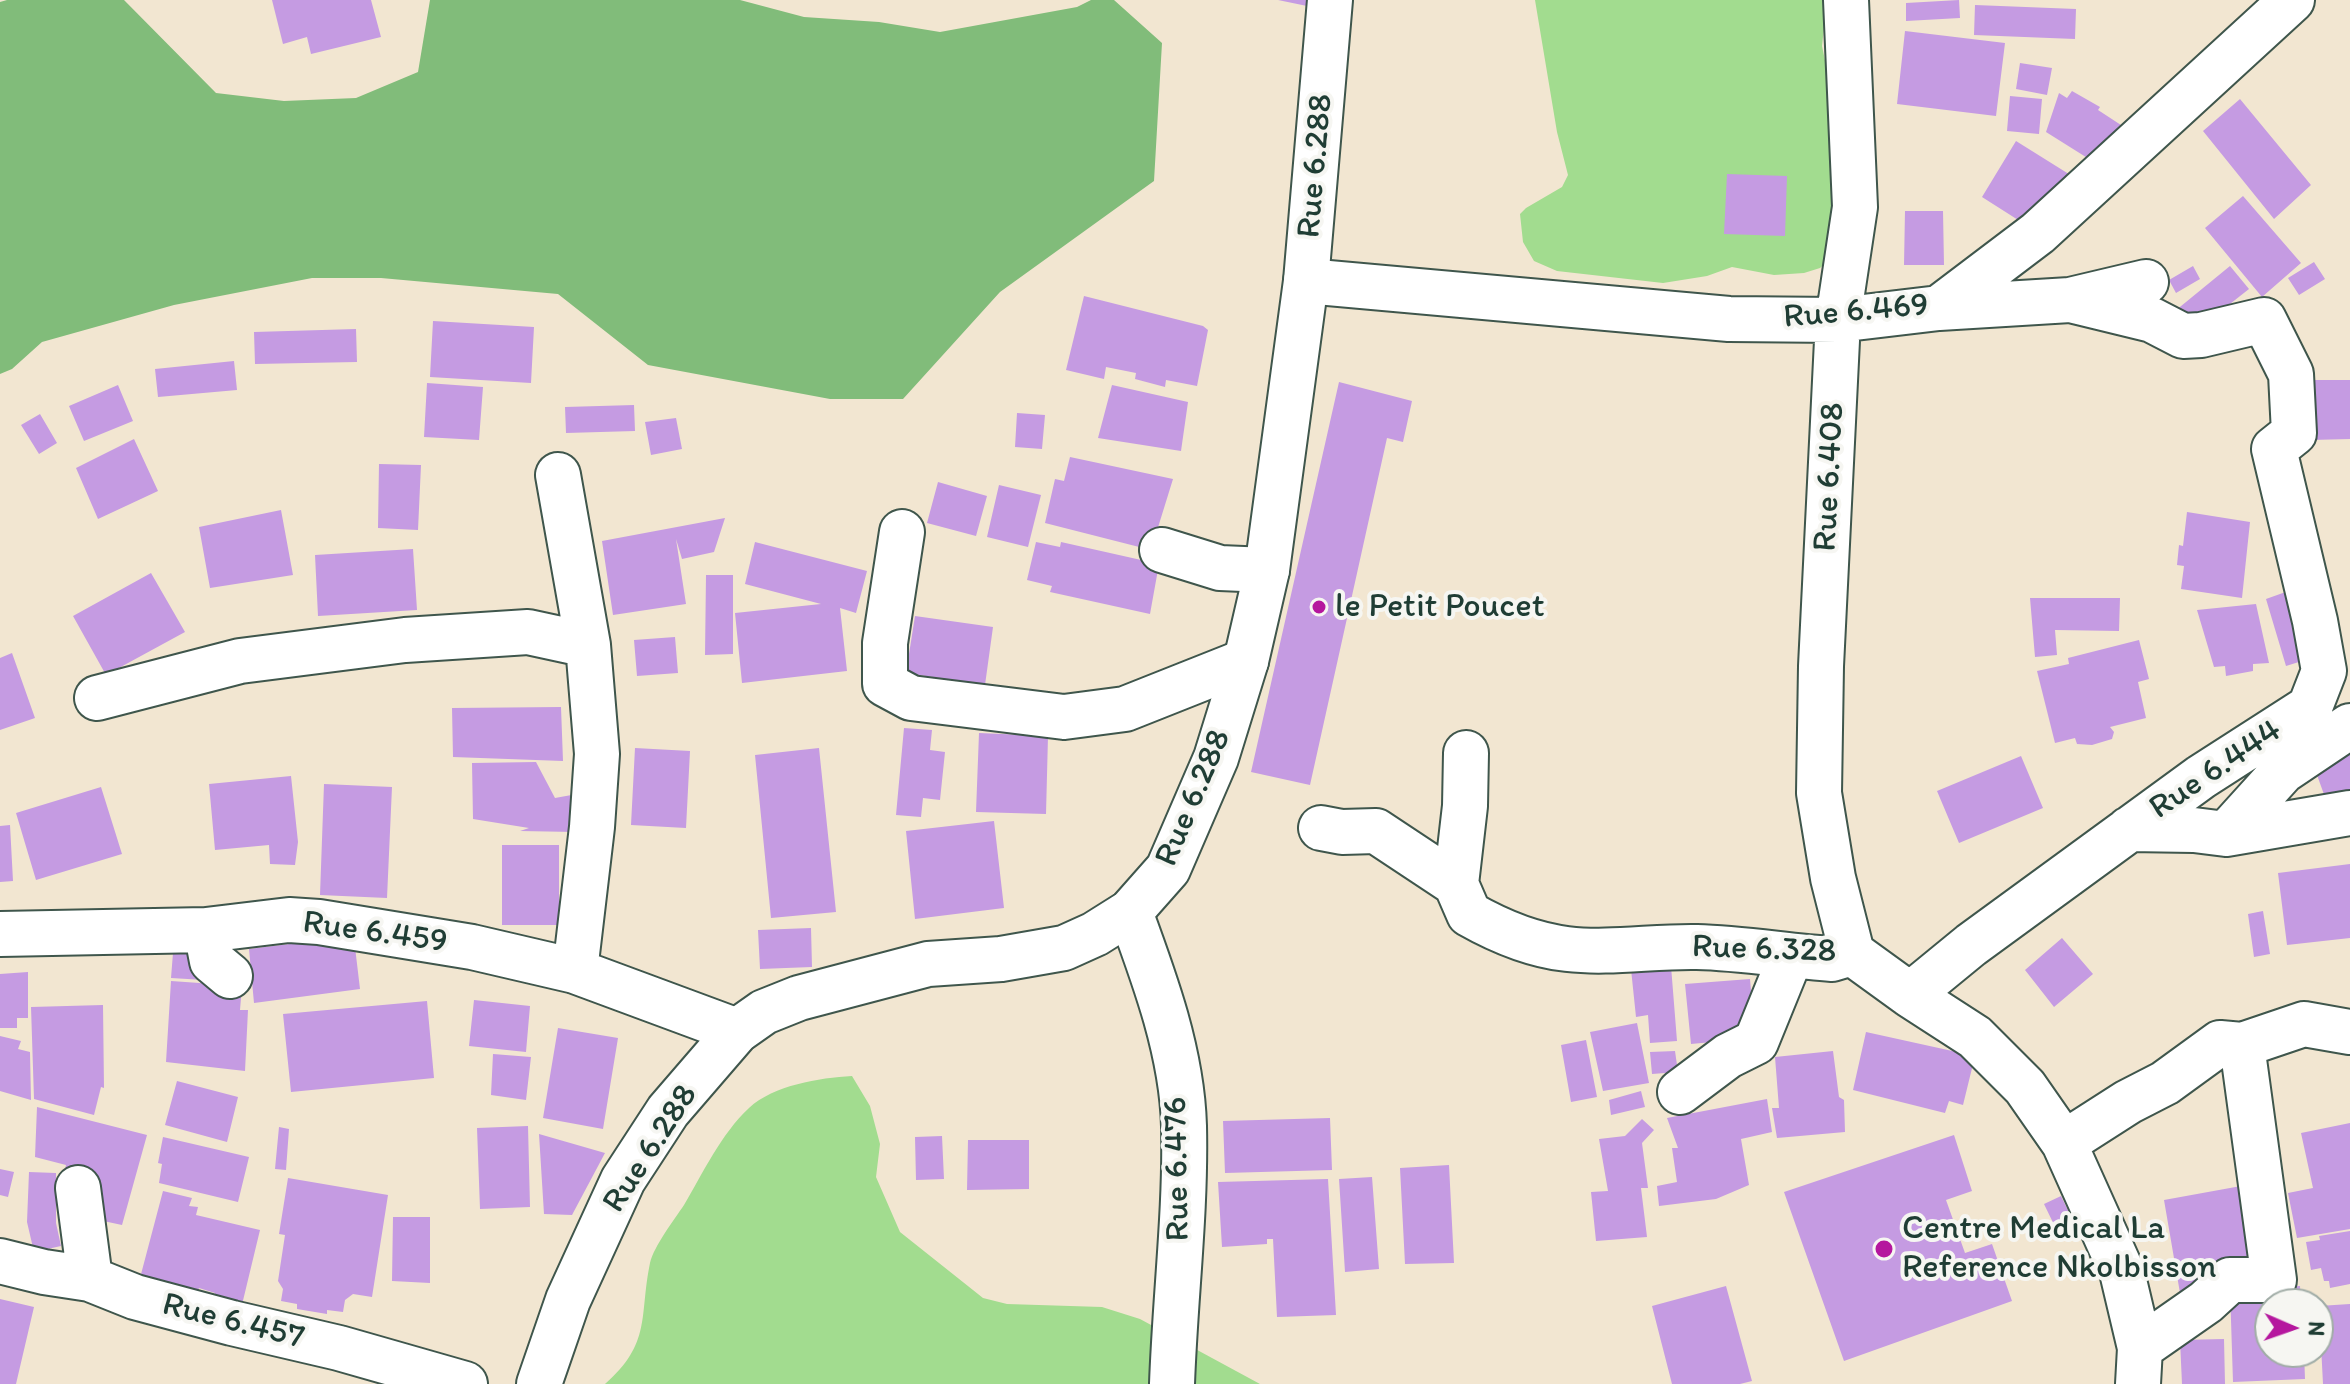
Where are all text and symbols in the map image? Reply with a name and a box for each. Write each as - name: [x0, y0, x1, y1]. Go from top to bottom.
- street label: Rue 6.288: [1289, 92, 1343, 240]
- street label: Rue 6.469: [1782, 285, 1930, 339]
- street label: Rue 6.408: [1806, 401, 1854, 553]
- place label: le Petit Poucet: [1335, 587, 1544, 627]
- marker: le Petit Poucet: [1310, 598, 1328, 616]
- street label: Rue 6.444: [2142, 711, 2290, 829]
- street label: Rue 6.288: [1147, 723, 1241, 873]
- street label: Rue 6.459: [300, 903, 450, 963]
- street label: Rue 6.328: [1691, 927, 1837, 973]
- street label: Rue 6.288: [595, 1077, 707, 1221]
- street label: Rue 6.476: [1156, 1096, 1200, 1242]
- place label: Centre Medical La Reference Nkolbisson: [1902, 1209, 2216, 1288]
- marker: Centre Medical La Reference Nkolbisson: [1873, 1238, 1895, 1260]
- street label: Rue 6.457: [158, 1285, 308, 1359]
- north arrow: [2254, 1288, 2334, 1368]
- text: N: [2303, 1321, 2330, 1337]

